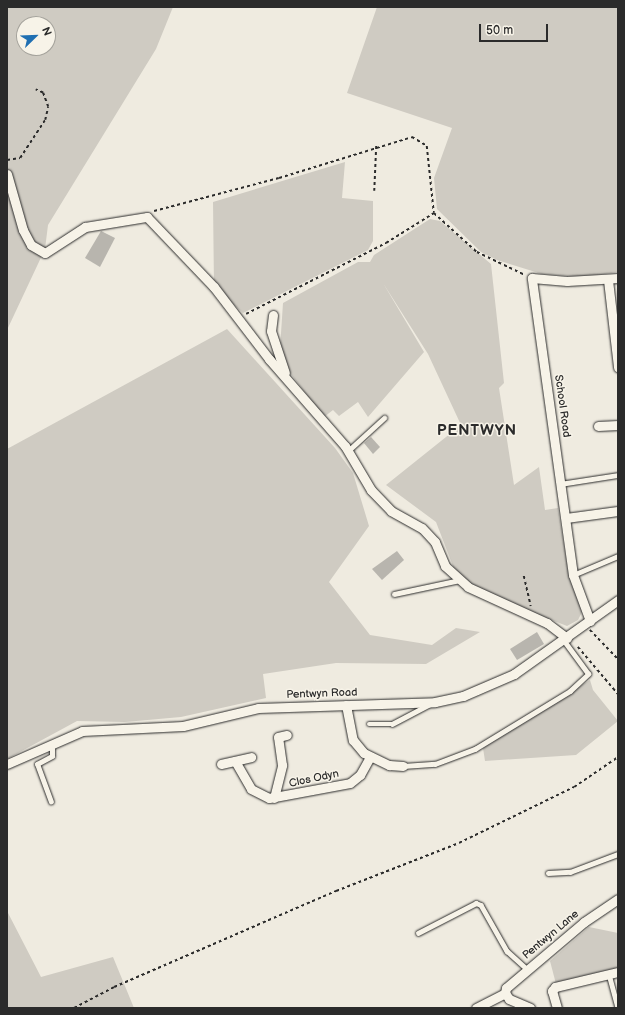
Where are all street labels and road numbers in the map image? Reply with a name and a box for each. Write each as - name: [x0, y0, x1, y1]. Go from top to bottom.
- street label: School Road: [551, 374, 573, 438]
- street label: Pentwyn Road: [286, 686, 358, 702]
- street label: Clos Odyn: [288, 767, 340, 791]
- street label: Pentwyn Lane: [520, 908, 582, 962]

